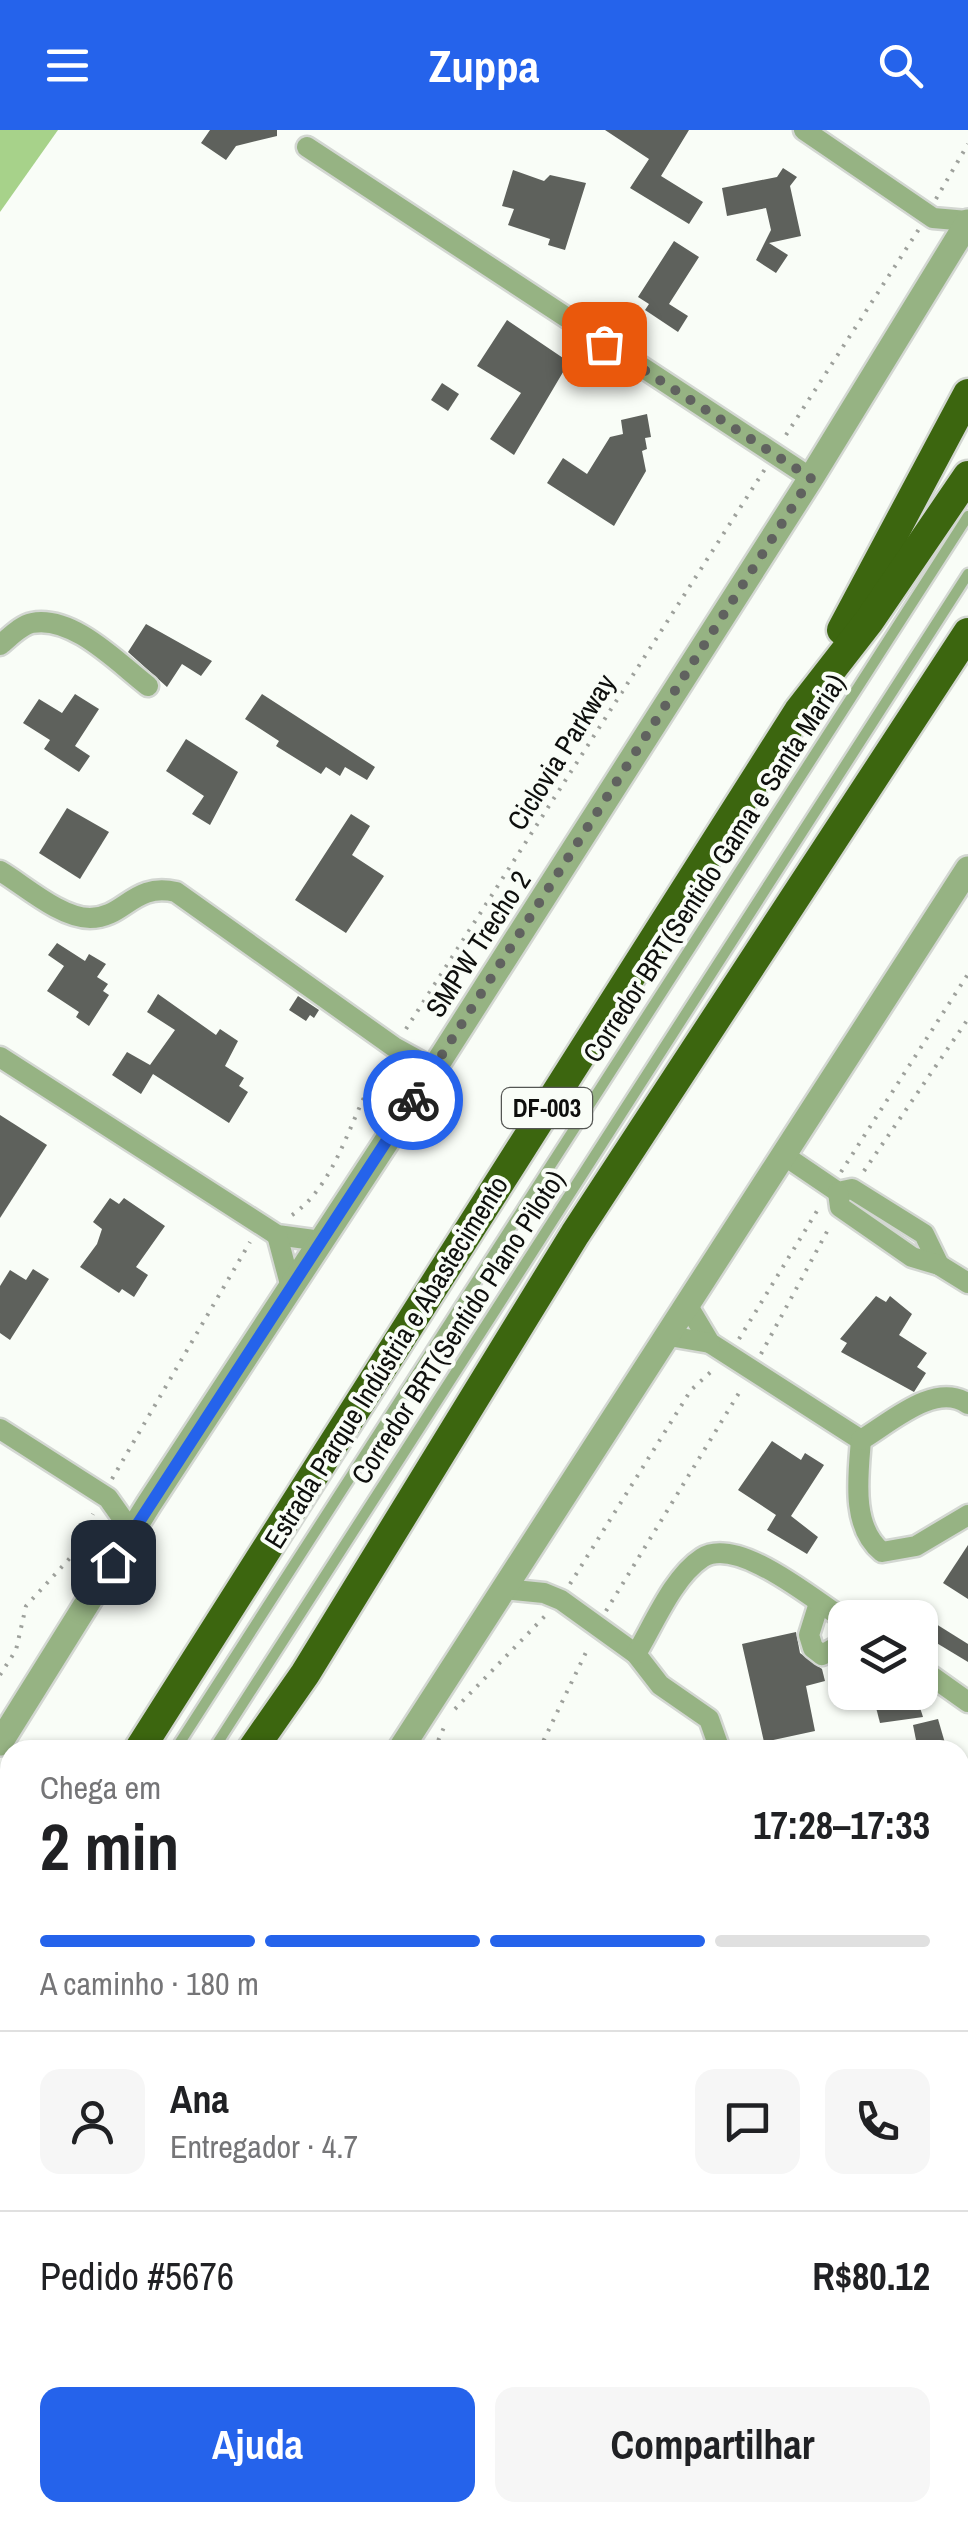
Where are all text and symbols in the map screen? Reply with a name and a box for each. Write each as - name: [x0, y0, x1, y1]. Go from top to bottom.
- text: Zuppa: [429, 35, 539, 96]
- icon: menu: [40, 38, 95, 93]
- icon: search: [873, 38, 928, 93]
- pin: [562, 302, 647, 387]
- icon: bag: [577, 317, 632, 372]
- street label: Ciclovia Parkway: [498, 666, 624, 837]
- street label: Corredor BRT(Sentido Gama e Santa Maria): [574, 666, 854, 1070]
- street label: SMPW Trecho 2: [417, 864, 539, 1024]
- courier: [363, 1050, 463, 1150]
- icon: bike: [386, 1073, 441, 1128]
- road number: DF-003: [502, 1088, 592, 1128]
- street label: Corredor BRT(Sentido Plano Piloto): [342, 1163, 574, 1491]
- street label: Estrada Parque Indústria e Abastecimento: [255, 1168, 517, 1556]
- pin: [71, 1520, 156, 1605]
- icon: home: [86, 1535, 141, 1590]
- map controls: [828, 1600, 938, 1710]
- button: layers: [828, 1600, 938, 1710]
- text: Chega em: [40, 1766, 161, 1809]
- text: 17:28–17:33: [753, 1800, 930, 1851]
- text: 2 min: [40, 1803, 179, 1890]
- text: A caminho · 180 m: [40, 1962, 259, 2005]
- button: person: [40, 2069, 145, 2174]
- button: chat: [695, 2069, 800, 2174]
- button: phone: [825, 2069, 930, 2174]
- text: Ana: [170, 2074, 229, 2125]
- text: Entregador · 4.7: [170, 2125, 358, 2168]
- text: Pedido #5676: [40, 2251, 234, 2302]
- text: R$80.12: [812, 2251, 930, 2302]
- button: Ajuda: [40, 2387, 475, 2502]
- button: Compartilhar: [495, 2387, 930, 2502]

